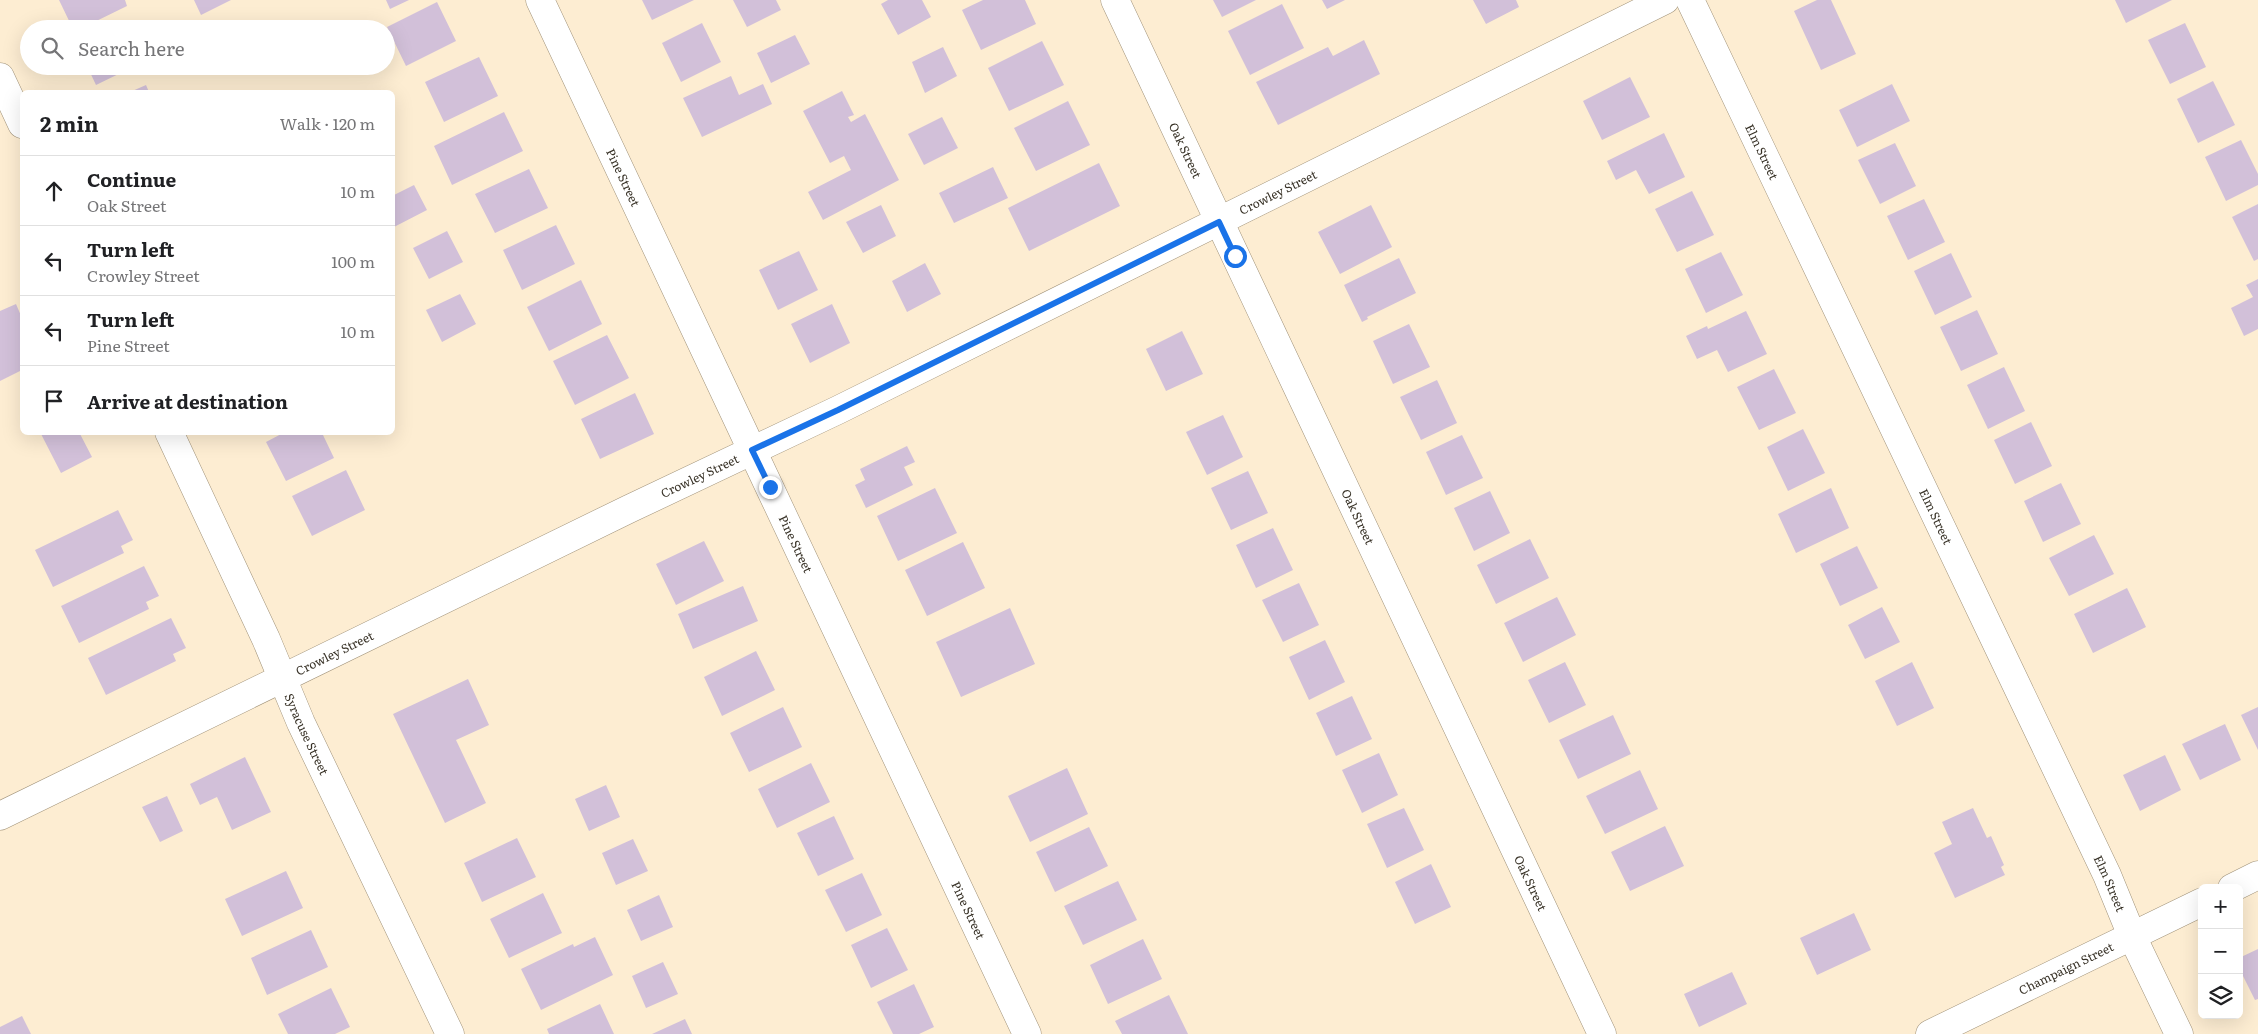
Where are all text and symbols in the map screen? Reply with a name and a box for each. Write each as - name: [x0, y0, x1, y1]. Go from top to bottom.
- search box: [20, 20, 395, 75]
- icon: search: [38, 34, 66, 62]
- text: Search here: [78, 34, 185, 62]
- text: 2 min: [40, 107, 99, 138]
- text: Walk · 120 m: [280, 111, 375, 135]
- street label: Oak Street: [1165, 119, 1207, 181]
- street label: Elm Street: [1741, 121, 1783, 183]
- street label: Pine Street: [602, 145, 645, 209]
- text: Continue: [87, 165, 176, 193]
- street label: Crowley Street: [1236, 165, 1320, 219]
- icon: ahead: [40, 177, 68, 205]
- text: 10 m: [341, 179, 375, 203]
- text: Oak Street: [87, 193, 167, 217]
- text: Turn left: [87, 235, 174, 263]
- route start: [1224, 245, 1247, 268]
- icon: left: [40, 247, 68, 275]
- text: 100 m: [331, 249, 375, 273]
- text: Crowley Street: [87, 263, 200, 287]
- text: Turn left: [87, 305, 174, 333]
- icon: left: [40, 317, 68, 345]
- text: 10 m: [341, 319, 375, 343]
- text: Pine Street: [87, 333, 170, 357]
- icon: arrive: [40, 387, 68, 415]
- text: Arrive at destination: [87, 387, 288, 415]
- street label: Crowley Street: [657, 449, 742, 502]
- route end: [759, 476, 782, 499]
- street label: Elm Street: [1915, 485, 1957, 547]
- street label: Oak Street: [1337, 486, 1379, 548]
- street label: Pine Street: [775, 512, 818, 576]
- street label: Crowley Street: [292, 626, 376, 679]
- street label: Syracuse Street: [281, 690, 334, 778]
- street label: Oak Street: [1510, 852, 1552, 914]
- street label: Elm Street: [2090, 852, 2130, 914]
- street label: Pine Street: [947, 878, 990, 942]
- map controls: [2198, 884, 2243, 1019]
- button: +: [2198, 884, 2243, 929]
- button: −: [2198, 929, 2243, 974]
- street label: Champaign Street: [2015, 937, 2116, 999]
- button: layers: [2198, 974, 2243, 1019]

